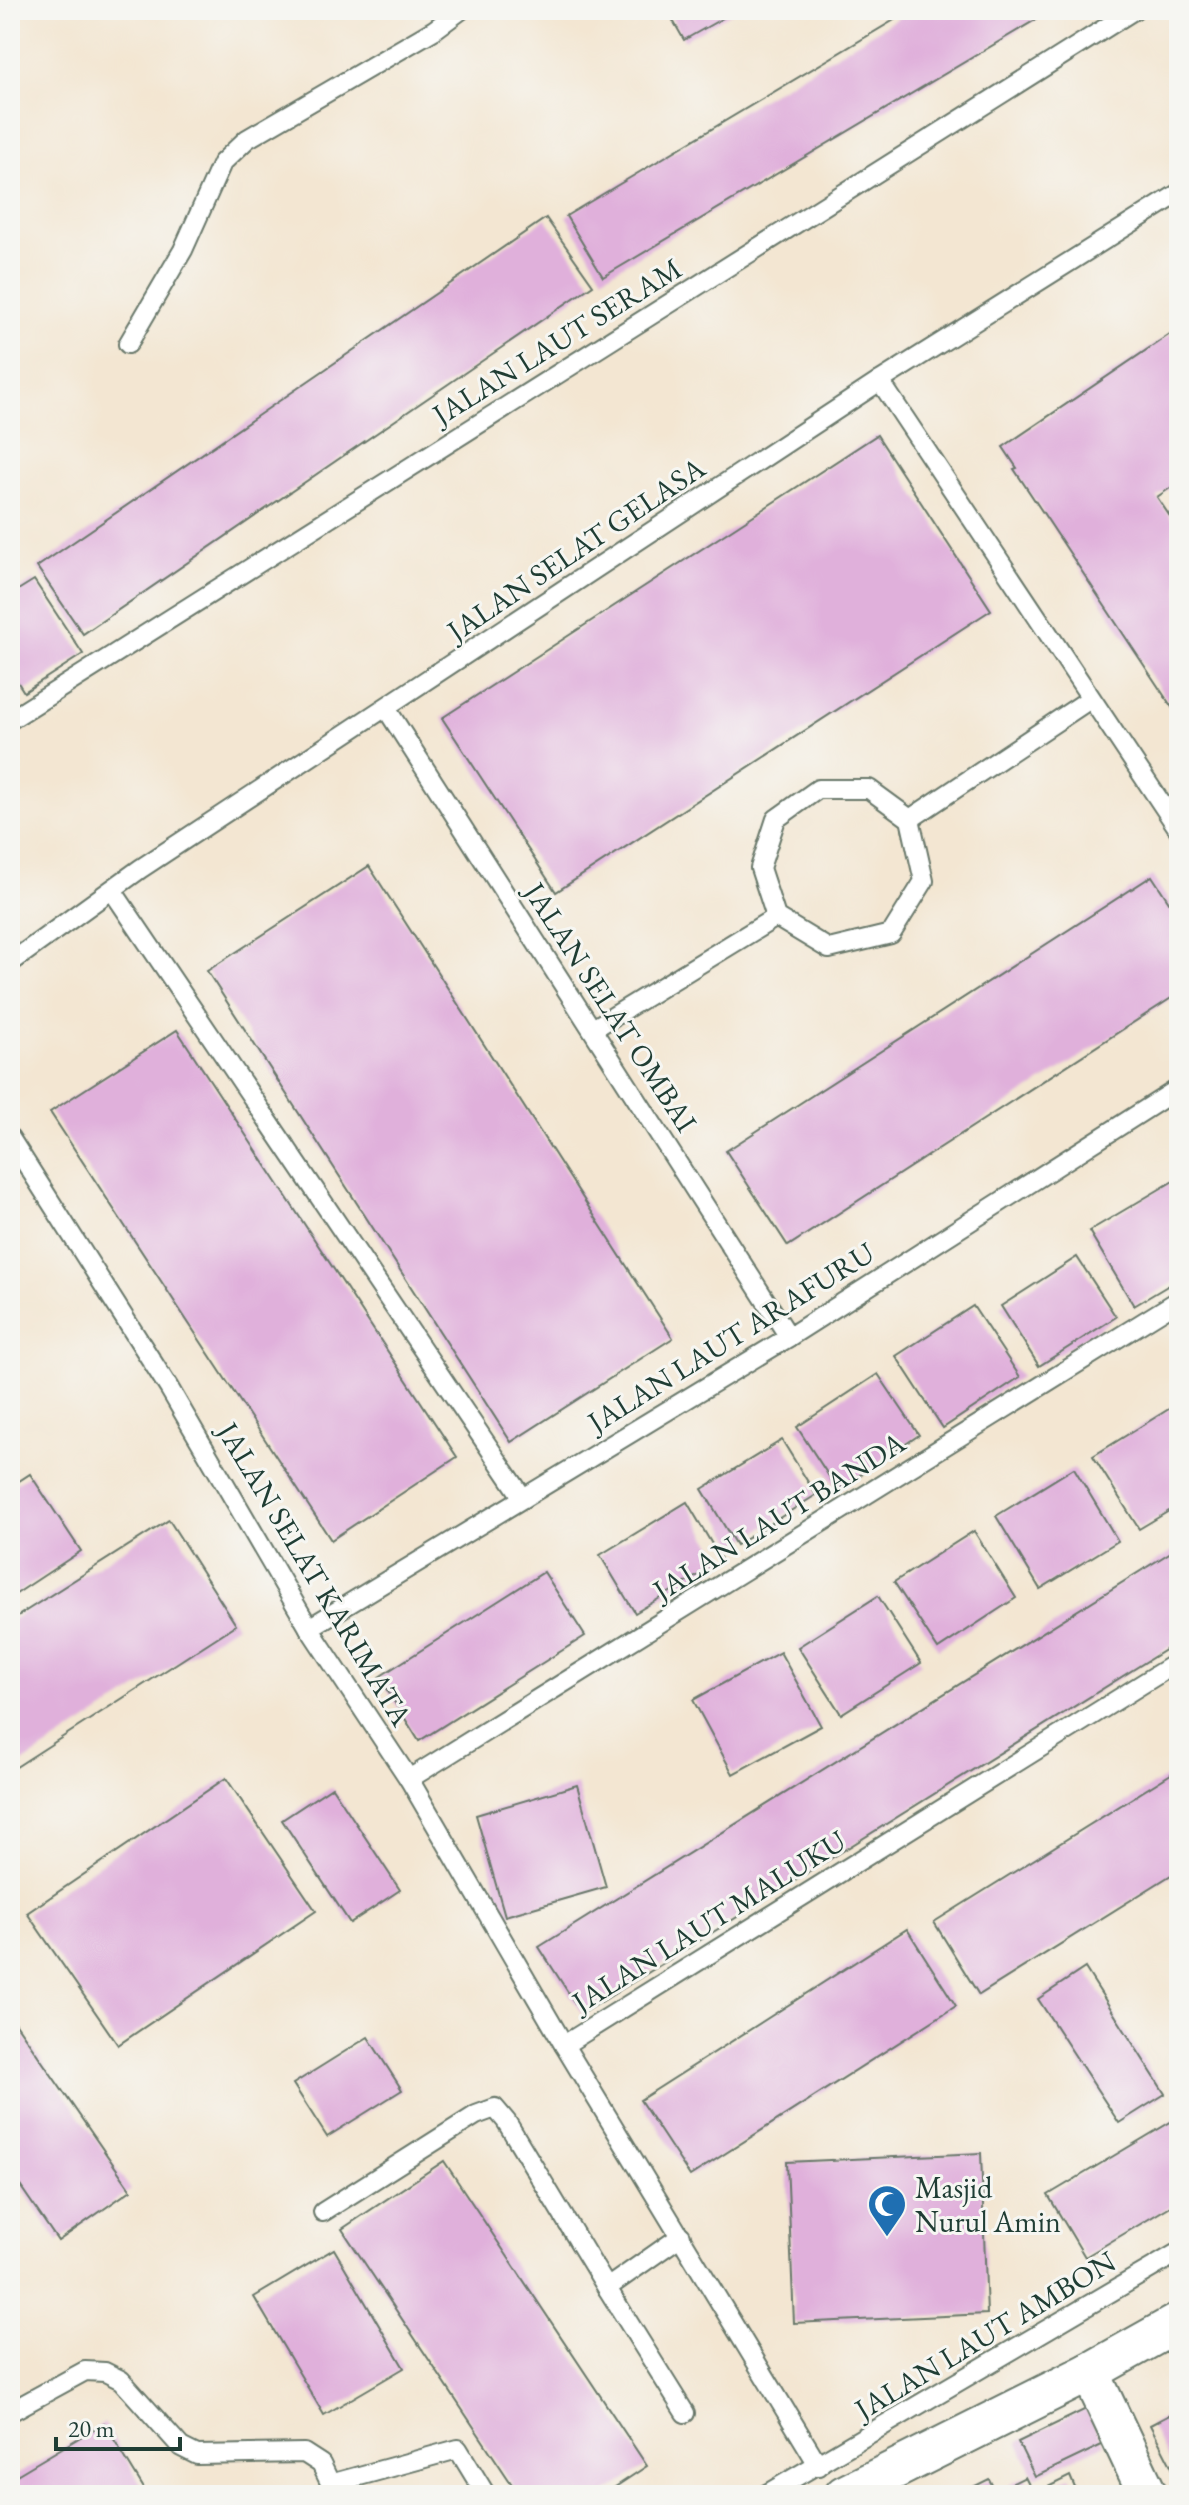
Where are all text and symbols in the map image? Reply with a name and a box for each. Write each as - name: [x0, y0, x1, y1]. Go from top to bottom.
- street label: JALAN LAUT SERAM: [423, 248, 689, 435]
- street label: JALAN SELAT GELASA: [437, 448, 713, 652]
- street label: JALAN SELAT OMBAI: [514, 872, 706, 1139]
- street label: JALAN LAUT ARAFURU: [578, 1233, 882, 1443]
- street label: JALAN SELAT KARIMATA: [207, 1412, 421, 1733]
- street label: JALAN LAUT BANDA: [643, 1422, 913, 1611]
- street label: JALAN LAUT MALUKU: [562, 1821, 853, 2023]
- place label: Masjid Nurul Amin: [915, 2168, 1061, 2241]
- mosque icon: Masjid Nurul Amin: [866, 2183, 908, 2238]
- street label: JALAN LAUT AMBON: [845, 2242, 1123, 2430]
- scale bar: [56, 2401, 180, 2451]
- text: 20 m: [68, 2413, 115, 2444]

